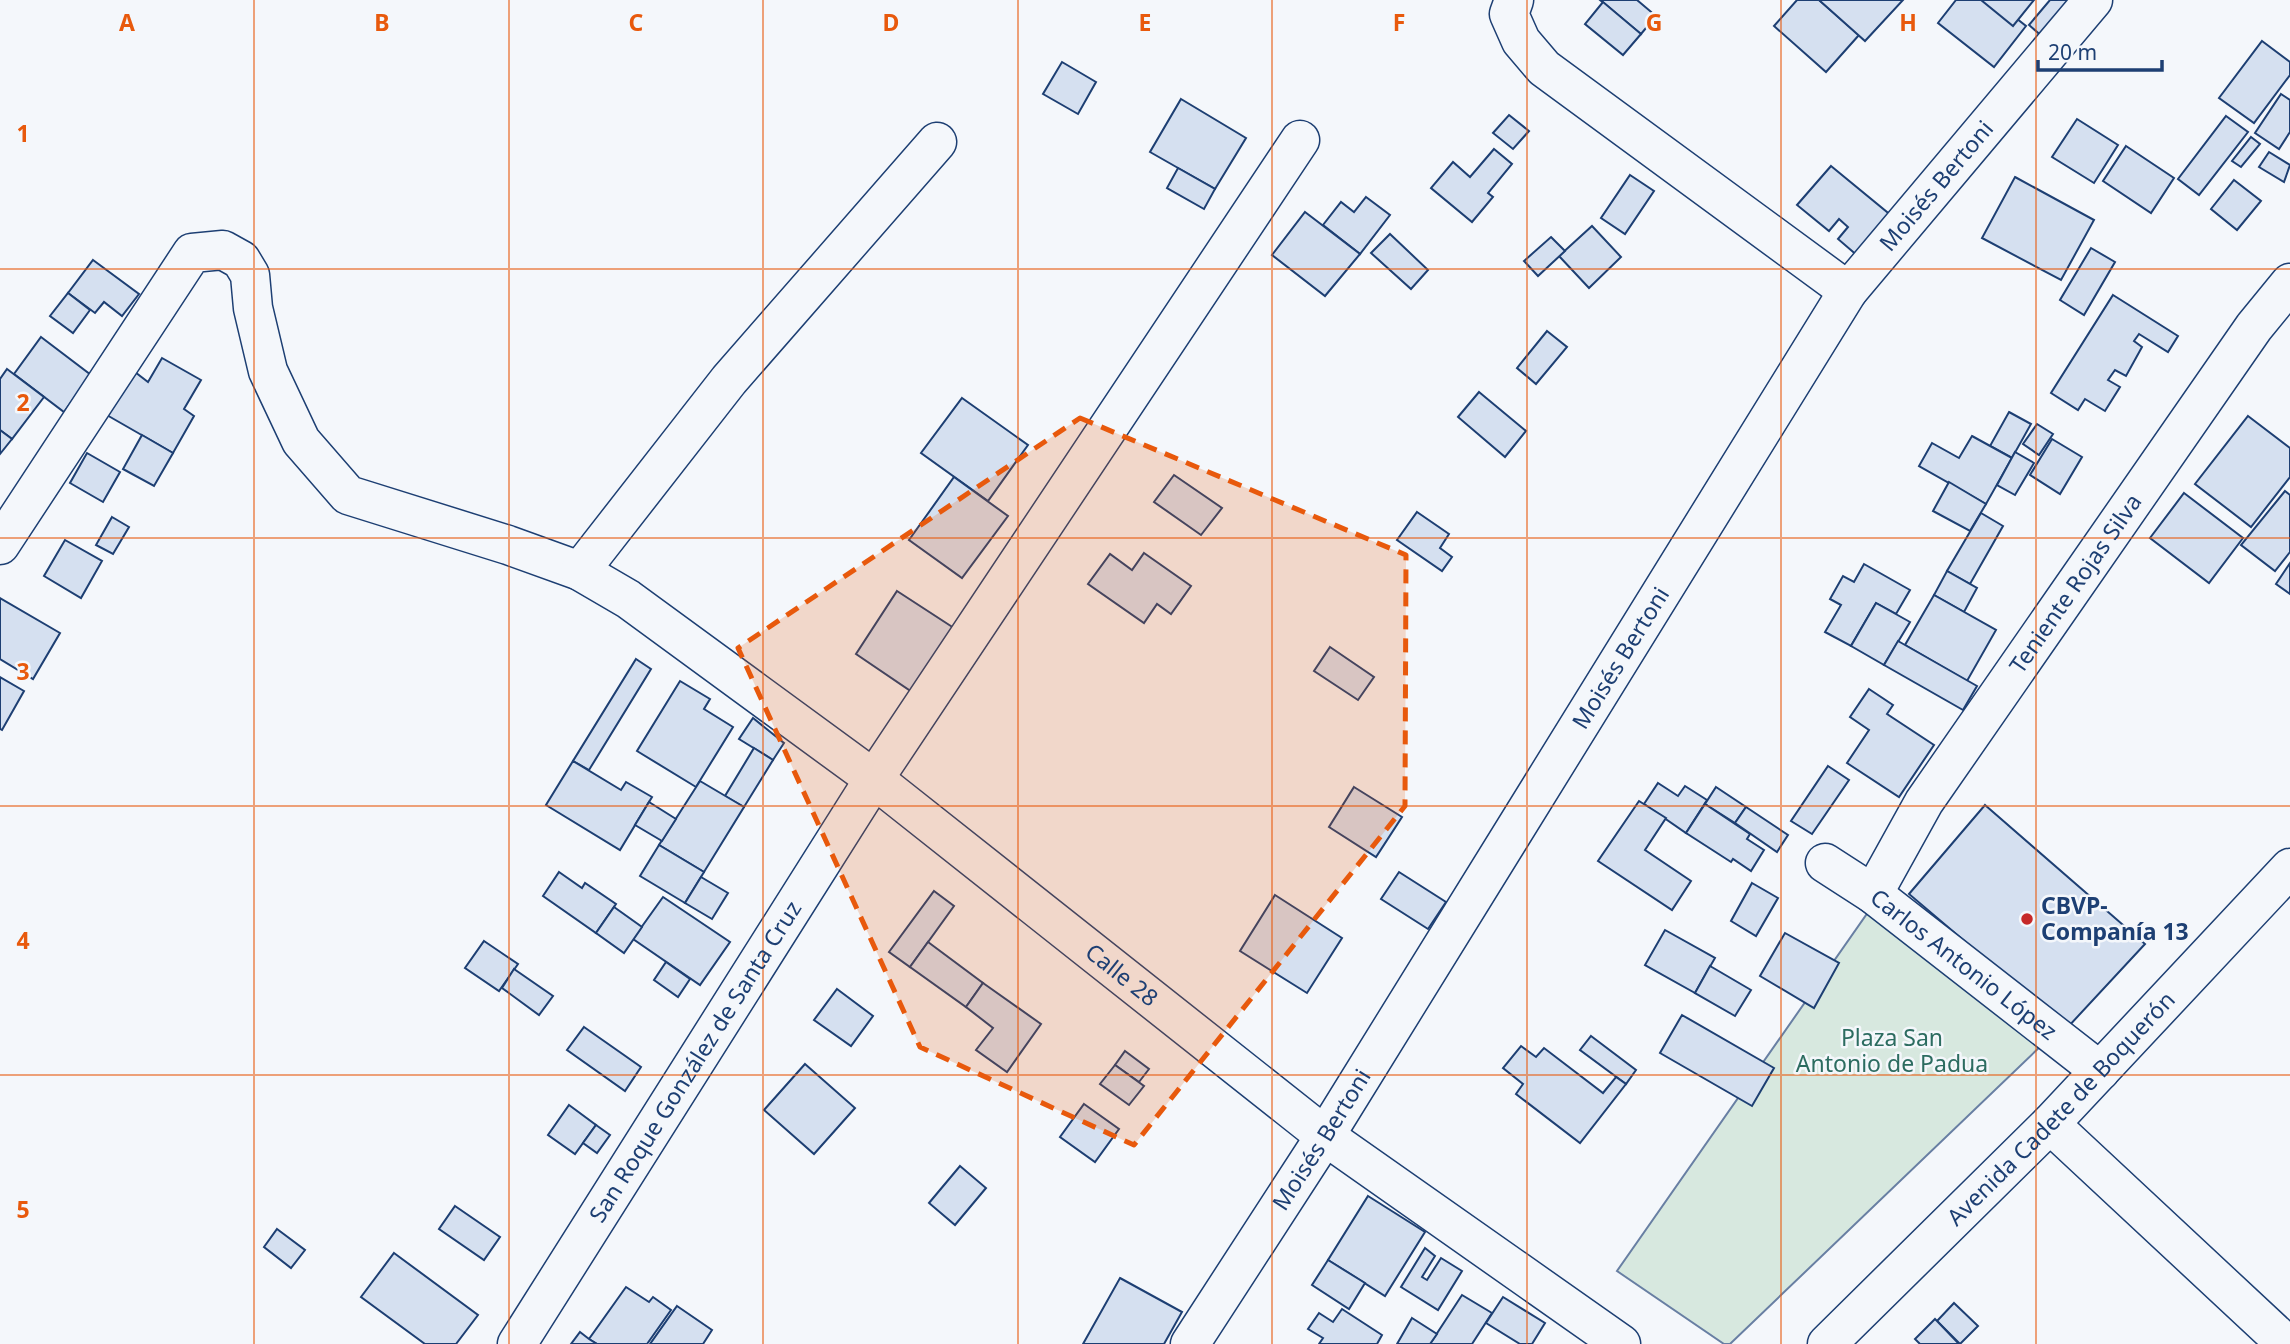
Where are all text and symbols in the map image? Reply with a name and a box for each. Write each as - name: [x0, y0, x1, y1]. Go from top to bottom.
- text: A: [119, 6, 135, 38]
- text: B: [374, 6, 390, 38]
- text: C: [629, 6, 644, 38]
- text: D: [883, 6, 899, 38]
- text: E: [1139, 6, 1151, 38]
- text: F: [1393, 6, 1405, 38]
- text: G: [1646, 6, 1662, 38]
- text: H: [1899, 6, 1917, 38]
- scale bar: [2038, 28, 2162, 72]
- text: 20 m: [2048, 38, 2097, 66]
- street label: Moisés Bertoni: [1871, 113, 2000, 257]
- text: 1: [16, 117, 30, 149]
- text: 2: [16, 386, 30, 418]
- street label: Teniente Rojas Silva: [2001, 487, 2148, 679]
- street label: Moisés Bertoni: [1564, 580, 1676, 735]
- text: 3: [16, 655, 30, 687]
- street label: Carlos Antonio López: [1864, 881, 2064, 1047]
- place label: CBVP- Companía 13: [2041, 889, 2189, 947]
- street label: San Roque González de Santa Cruz: [581, 894, 808, 1228]
- marker: CBVP- Companía 13: [2019, 911, 2035, 927]
- text: 4: [16, 924, 30, 956]
- street label: Calle 28: [1079, 935, 1165, 1013]
- street label: Avenida Cadete de Boquerón: [1939, 984, 2181, 1232]
- park label: Plaza San Antonio de Padua: [1796, 1021, 1988, 1079]
- street label: Moisés Bertoni: [1264, 1063, 1378, 1216]
- text: 5: [16, 1193, 30, 1225]

